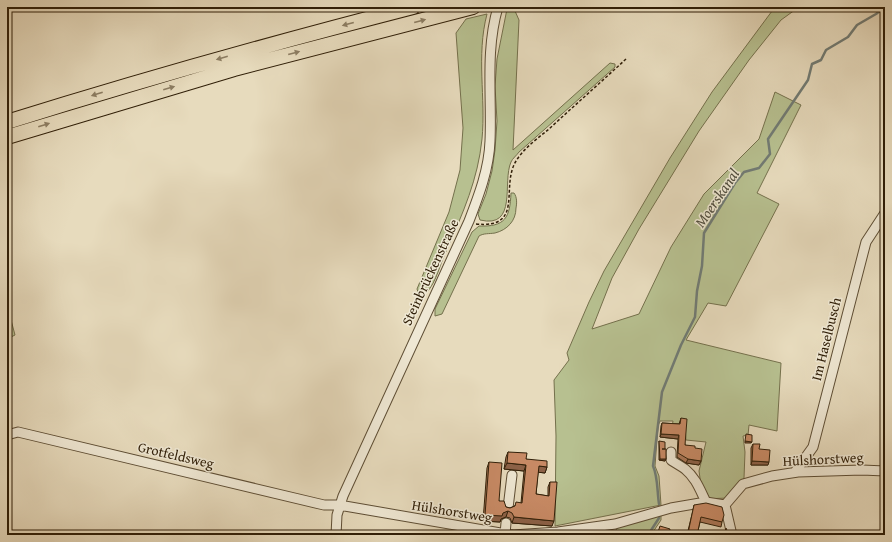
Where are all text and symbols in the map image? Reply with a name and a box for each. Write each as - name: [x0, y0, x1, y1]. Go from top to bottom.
- one-way arrow: [414, 17, 426, 23]
- one-way arrow: [342, 21, 354, 27]
- one-way arrow: [288, 50, 300, 56]
- one-way arrow: [216, 55, 228, 61]
- one-way arrow: [163, 85, 175, 91]
- one-way arrow: [91, 91, 103, 97]
- one-way arrow: [39, 122, 51, 128]
- water label: Moerskanal: [689, 164, 744, 231]
- street label: Steinbrückenstraße: [397, 215, 464, 329]
- street label: Im Haselbusch: [806, 295, 846, 383]
- street label: Grotfeldsweg: [136, 437, 216, 473]
- street label: Hülshorstweg: [782, 447, 864, 471]
- street label: Hülshorstweg: [411, 495, 494, 527]

